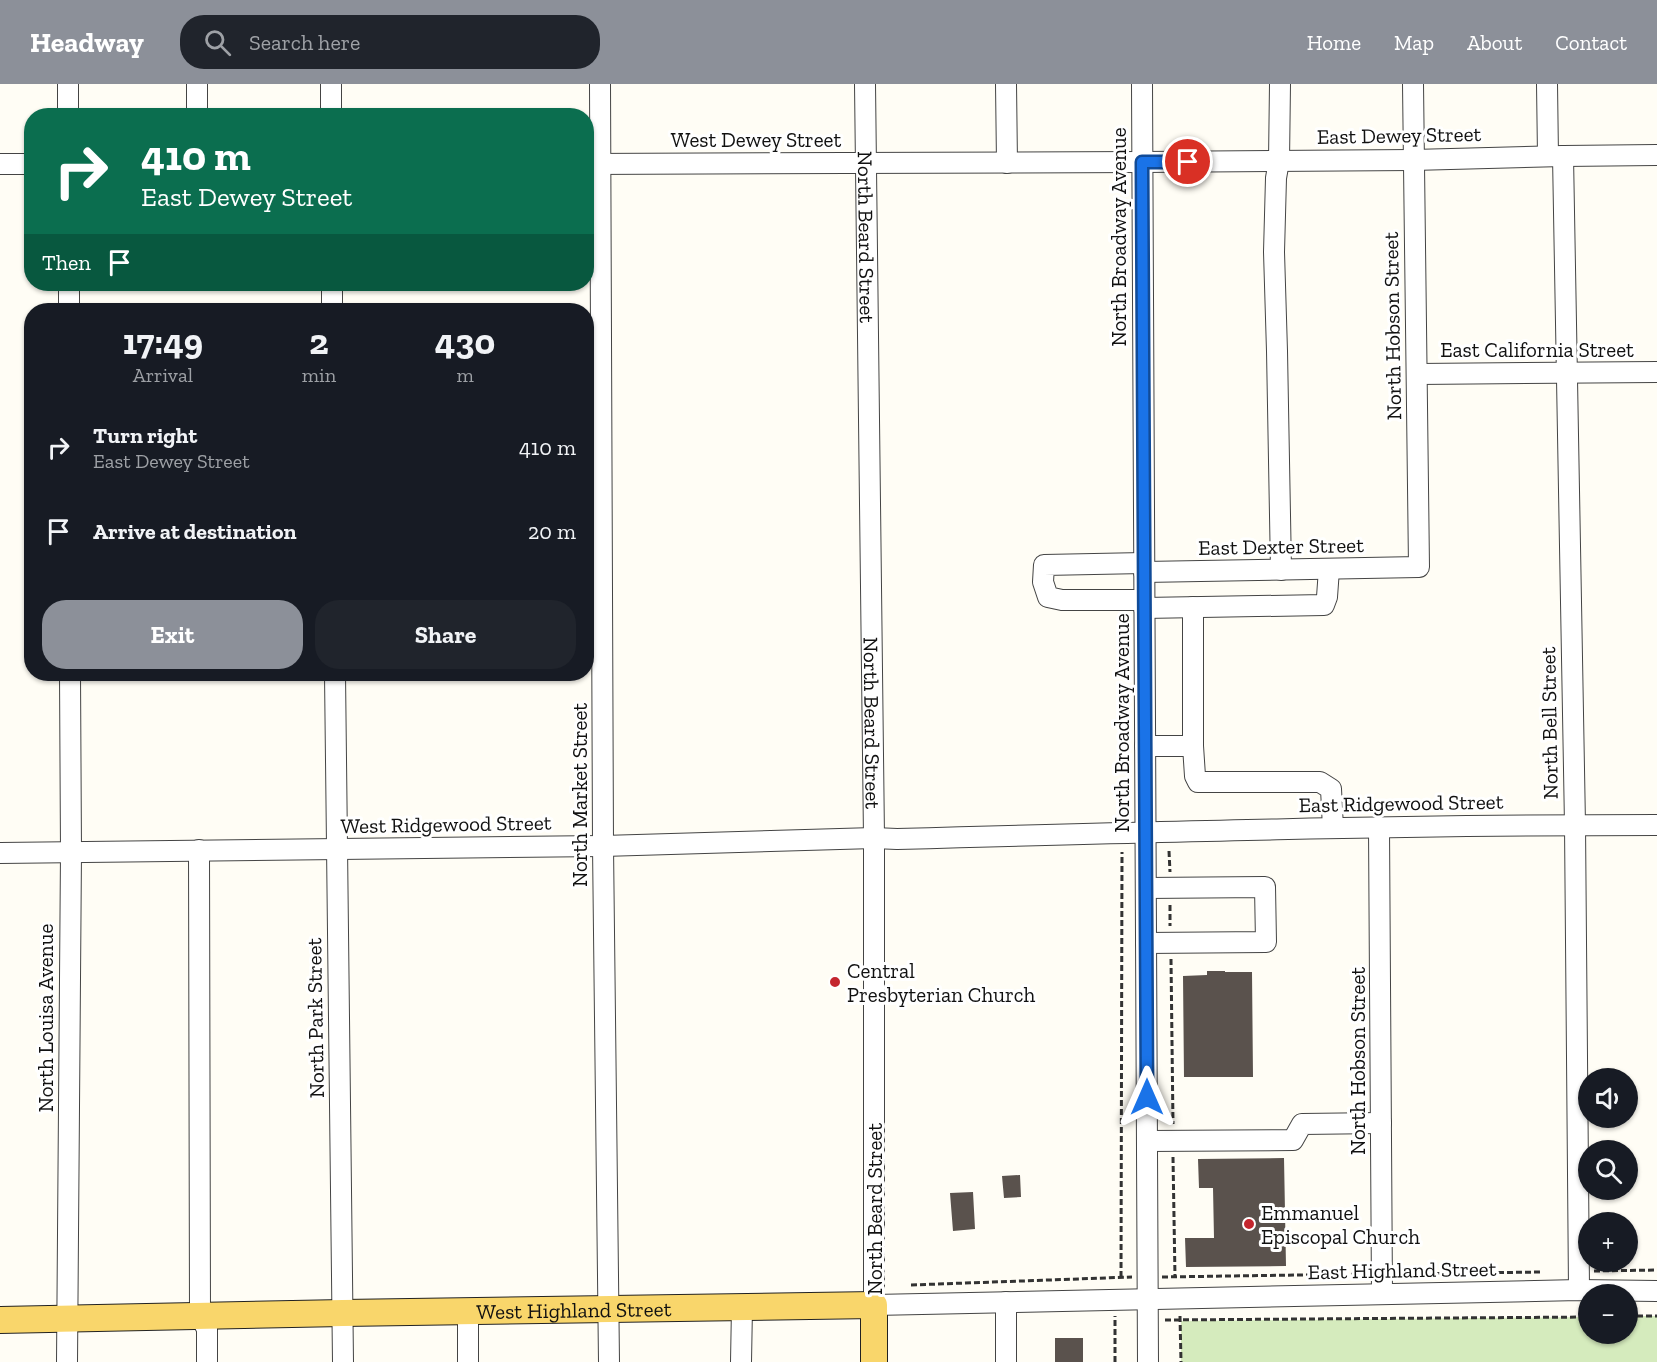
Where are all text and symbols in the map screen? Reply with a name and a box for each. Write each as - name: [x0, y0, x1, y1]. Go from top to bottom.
- search box: [180, 15, 600, 69]
- text: Headway: [30, 26, 144, 59]
- icon: search: [201, 26, 234, 59]
- text: Search here: [249, 29, 360, 56]
- text: Home: [1307, 30, 1361, 55]
- text: Map: [1394, 30, 1434, 55]
- text: About: [1467, 30, 1522, 55]
- text: Contact: [1555, 30, 1627, 55]
- street label: East Dewey Street: [1317, 121, 1482, 149]
- street label: West Dewey Street: [671, 127, 841, 152]
- street label: North Broadway Avenue: [1106, 127, 1131, 347]
- text: 410 m: [141, 130, 251, 181]
- icon: right: [42, 132, 120, 210]
- pin: [1162, 136, 1213, 187]
- icon: arrive: [1171, 145, 1204, 178]
- street label: North Beard Street: [853, 151, 880, 323]
- text: East Dewey Street: [141, 181, 352, 213]
- street label: North Hobson Street: [1378, 231, 1406, 420]
- icon: arrive: [103, 246, 136, 279]
- text: Then: [42, 249, 91, 276]
- text: 17:49: [123, 320, 203, 363]
- text: 2: [309, 320, 329, 363]
- text: 430: [435, 320, 495, 363]
- street label: East California Street: [1440, 337, 1634, 362]
- text: Arrival: [133, 363, 193, 387]
- text: min: [302, 363, 336, 387]
- text: m: [456, 363, 474, 387]
- text: Turn right: [93, 422, 197, 449]
- icon: right: [42, 431, 75, 464]
- text: 410 m: [519, 434, 576, 461]
- text: East Dewey Street: [93, 449, 250, 473]
- icon: arrive: [42, 515, 75, 548]
- text: Arrive at destination: [93, 518, 296, 545]
- text: 20 m: [528, 518, 576, 545]
- street label: East Dexter Street: [1198, 532, 1364, 560]
- button: Exit: [42, 600, 303, 669]
- button: Share: [315, 600, 576, 669]
- street label: North Broadway Avenue: [1109, 613, 1134, 833]
- street label: North Beard Street: [859, 637, 886, 809]
- street label: North Bell Street: [1535, 646, 1563, 799]
- street label: North Market Street: [567, 703, 592, 887]
- street label: East Ridgewood Street: [1298, 789, 1504, 817]
- street label: West Ridgewood Street: [340, 810, 552, 838]
- street label: North Louisa Avenue: [33, 924, 58, 1112]
- street label: North Park Street: [301, 937, 329, 1098]
- place label: Central Presbyterian Church: [847, 958, 1035, 1007]
- street label: North Hobson Street: [1345, 967, 1370, 1155]
- marker: Central Presbyterian Church: [828, 975, 842, 989]
- position arrow: [1115, 1065, 1179, 1129]
- map controls: [1578, 1068, 1638, 1344]
- button: sound: [1578, 1068, 1638, 1128]
- street label: North Beard Street: [862, 1123, 887, 1295]
- button: search: [1578, 1140, 1638, 1200]
- place label: Emmanuel Episcopal Church: [1261, 1200, 1420, 1249]
- button: +: [1578, 1212, 1638, 1272]
- marker: Emmanuel Episcopal Church: [1242, 1217, 1256, 1231]
- street label: East Highland Street: [1307, 1256, 1497, 1284]
- button: −: [1578, 1284, 1638, 1344]
- street label: West Highland Street: [476, 1296, 672, 1323]

